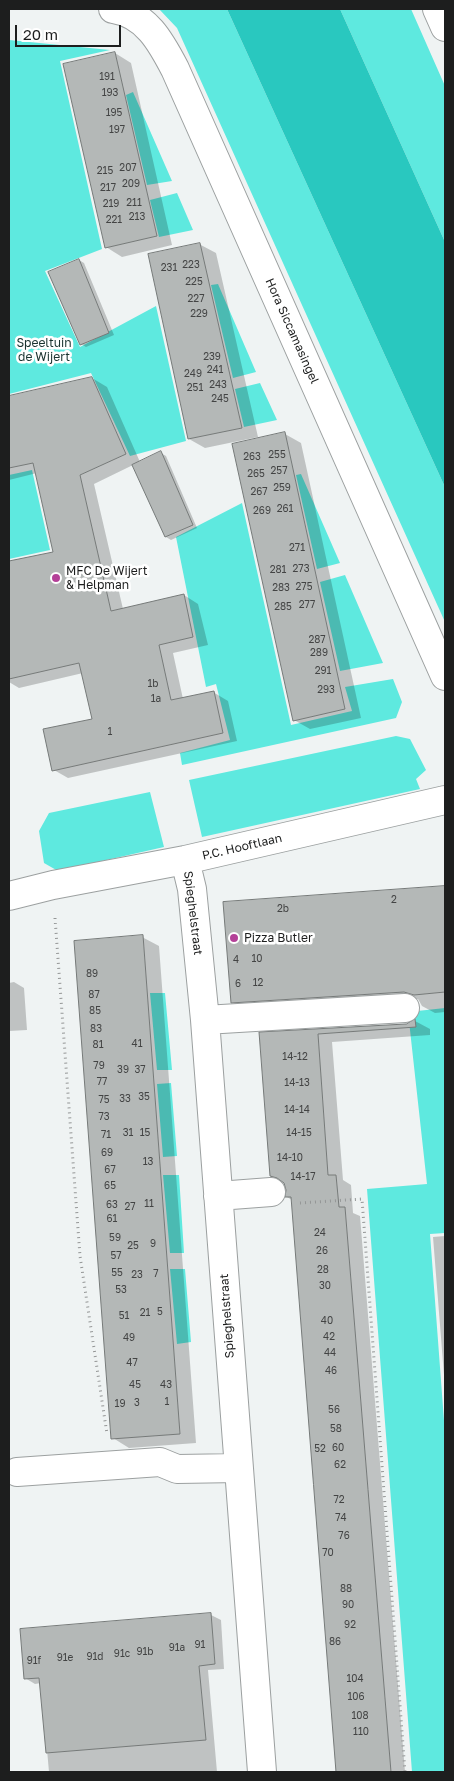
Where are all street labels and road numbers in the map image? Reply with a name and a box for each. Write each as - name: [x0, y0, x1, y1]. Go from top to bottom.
- street label: Hora Siccamasingel: [262, 276, 322, 386]
- street label: P.C. Hooftlaan: [201, 831, 283, 863]
- street label: Spieghelstraat: [181, 870, 205, 956]
- street label: Spieghelstraat: [217, 1273, 237, 1359]

